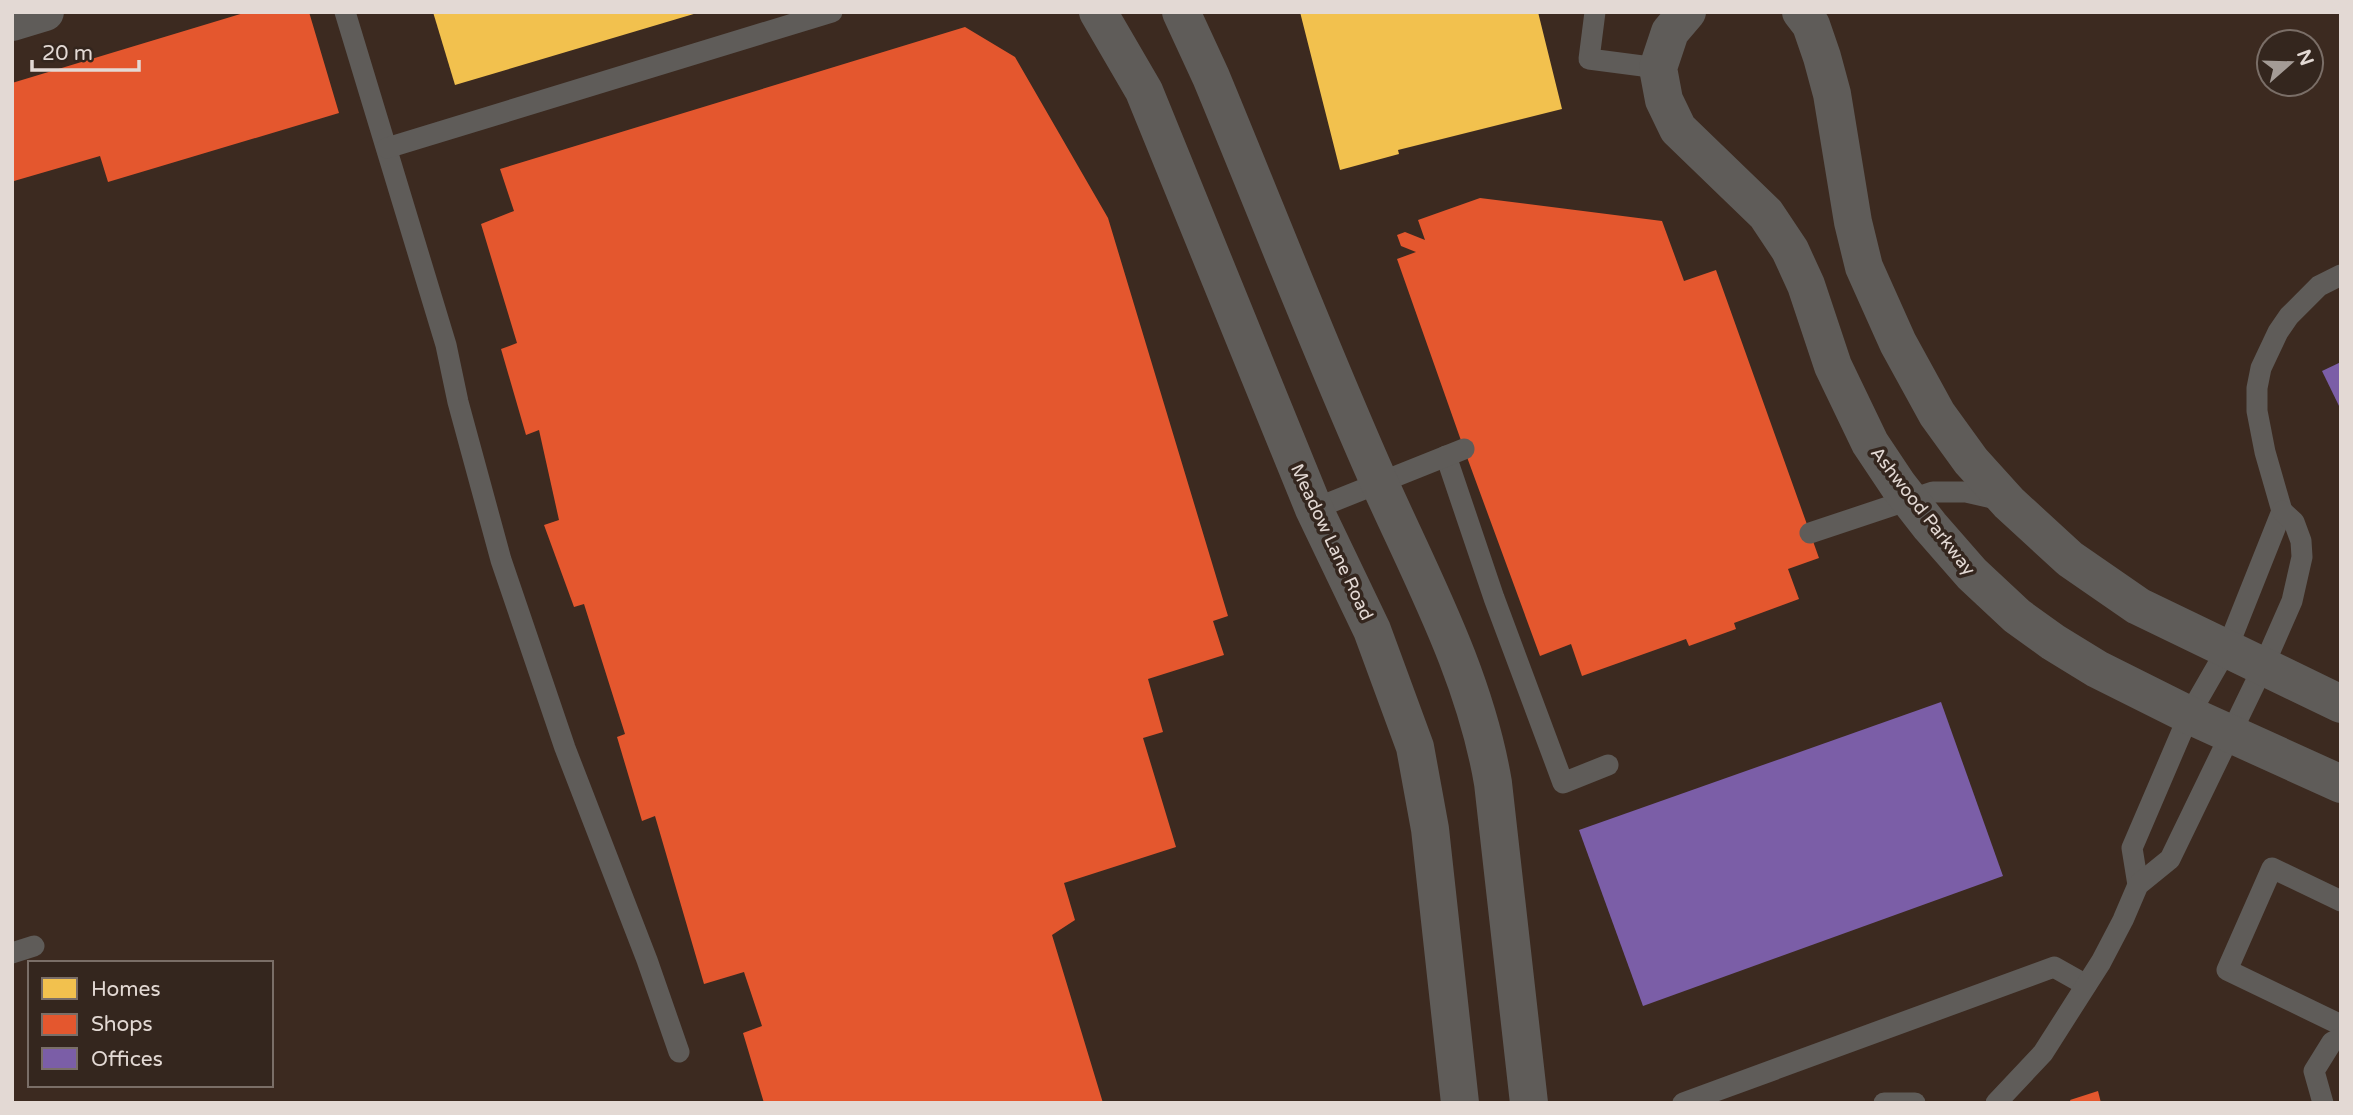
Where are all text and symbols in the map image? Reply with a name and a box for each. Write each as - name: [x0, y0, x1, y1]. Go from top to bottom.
- scale bar: [32, 28, 138, 72]
- north arrow: [2255, 28, 2325, 98]
- text: 20 m: [42, 41, 93, 66]
- text: N: [2292, 47, 2318, 68]
- street label: Ashwood Parkway: [1866, 442, 1980, 580]
- street label: Meadow Lane Road: [1286, 460, 1378, 624]
- legend: [28, 961, 273, 1087]
- text: Homes: [91, 977, 161, 1002]
- text: Shops: [91, 1012, 153, 1037]
- text: Offices: [91, 1047, 163, 1072]

